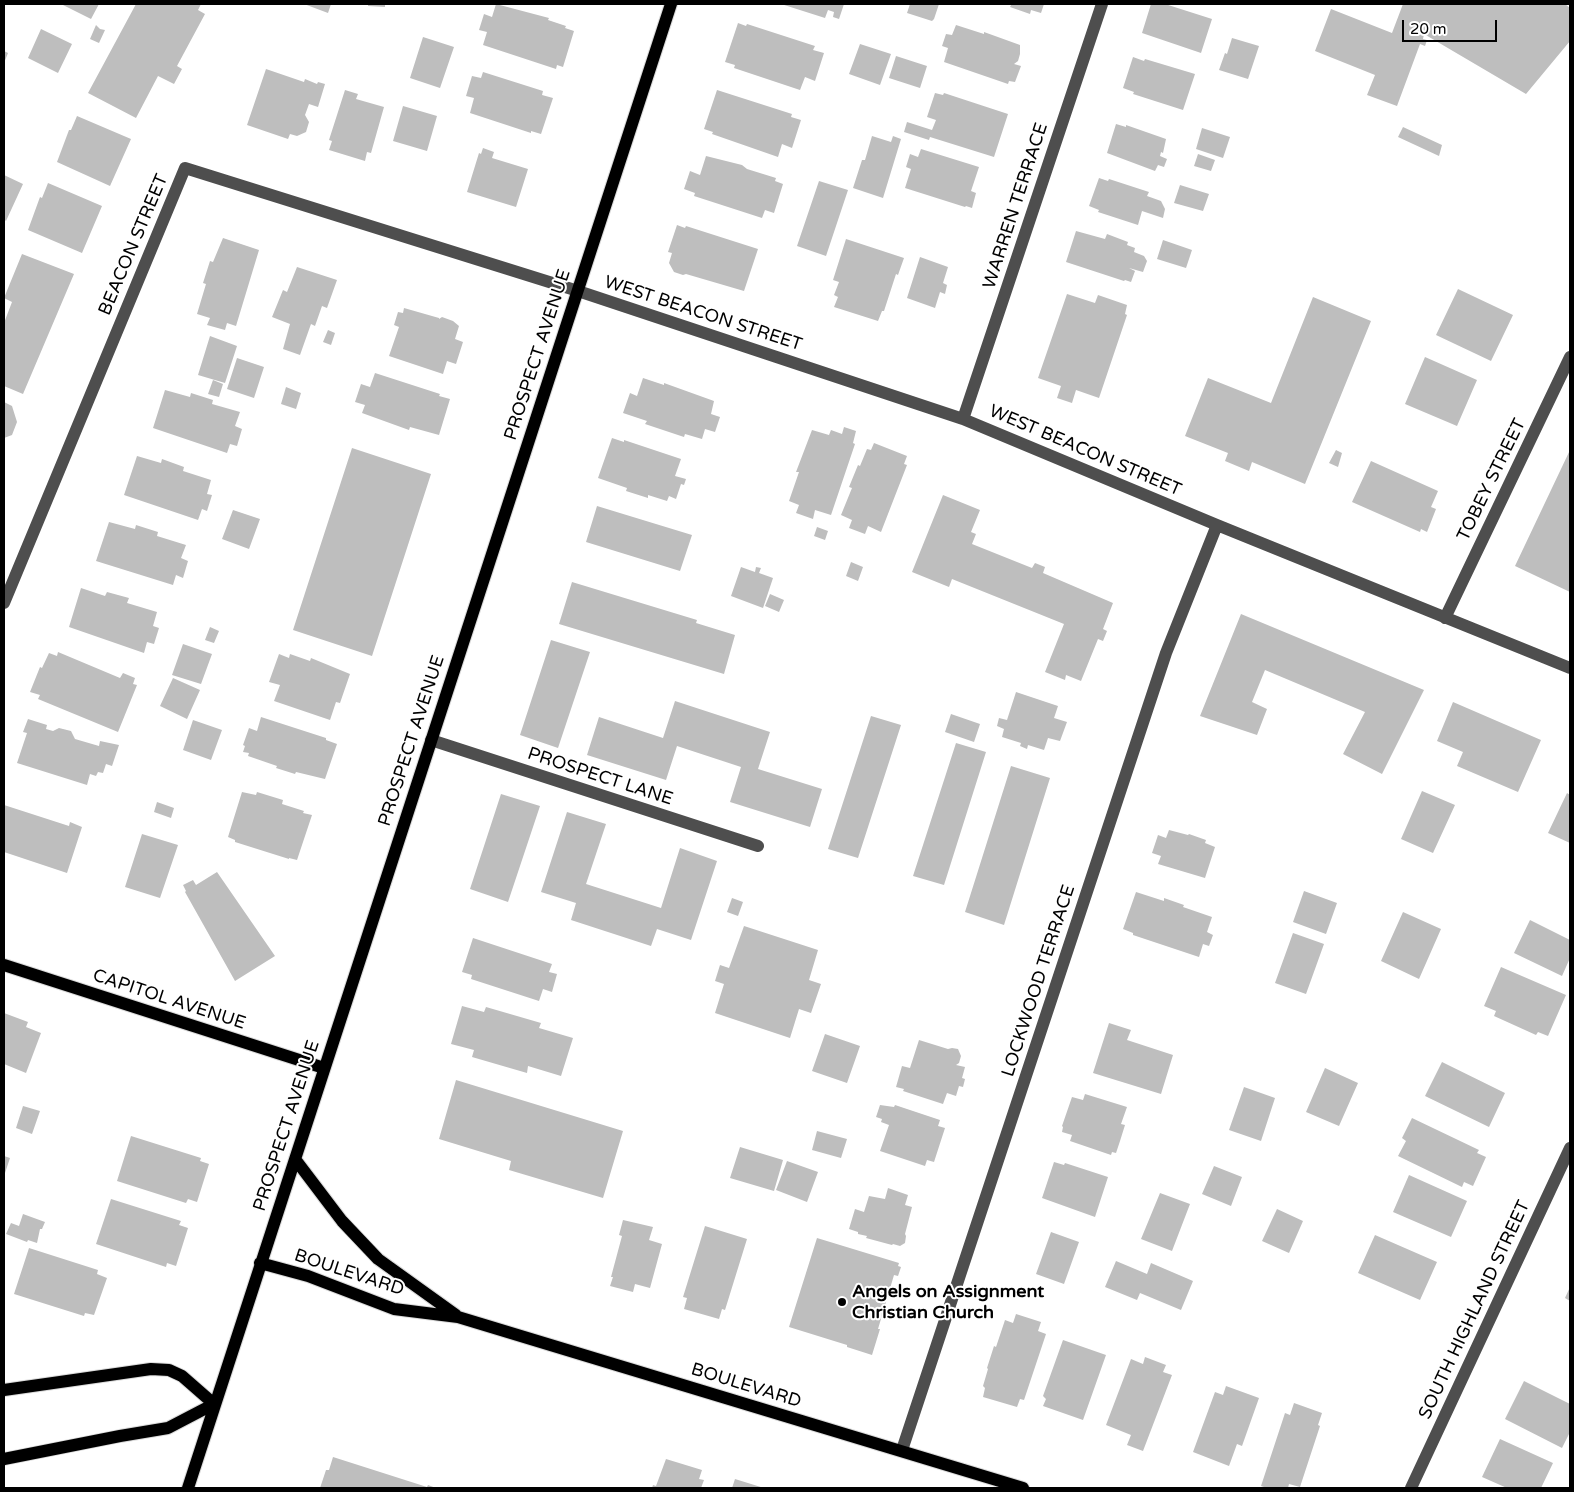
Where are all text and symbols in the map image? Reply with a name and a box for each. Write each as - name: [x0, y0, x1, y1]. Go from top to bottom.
- scale bar: [1404, 10, 1499, 42]
- text: 20 m: [1410, 20, 1447, 38]
- street label: WARREN TERRACE: [979, 120, 1053, 292]
- street label: BEACON STREET: [95, 171, 173, 319]
- street label: PROSPECT AVENUE: [500, 267, 576, 443]
- street label: WEST BEACON STREET: [601, 272, 805, 356]
- street label: WEST BEACON STREET: [986, 401, 1184, 501]
- street label: TOBEY STREET: [1453, 415, 1531, 545]
- street label: PROSPECT AVENUE: [374, 653, 450, 829]
- street label: PROSPECT LANE: [525, 743, 675, 811]
- street label: LOCKWOOD TERRACE: [998, 882, 1080, 1080]
- street label: CAPITOL AVENUE: [90, 965, 248, 1035]
- street label: PROSPECT AVENUE: [249, 1038, 325, 1214]
- street label: SOUTH HIGHLAND STREET: [1415, 1197, 1535, 1423]
- street label: BOULEVARD: [291, 1245, 407, 1301]
- place label: Angels on Assignment Christian Church: [852, 1281, 1044, 1324]
- marker: Angels on Assignment Christian Church: [836, 1296, 848, 1308]
- street label: BOULEVARD: [688, 1359, 804, 1413]

